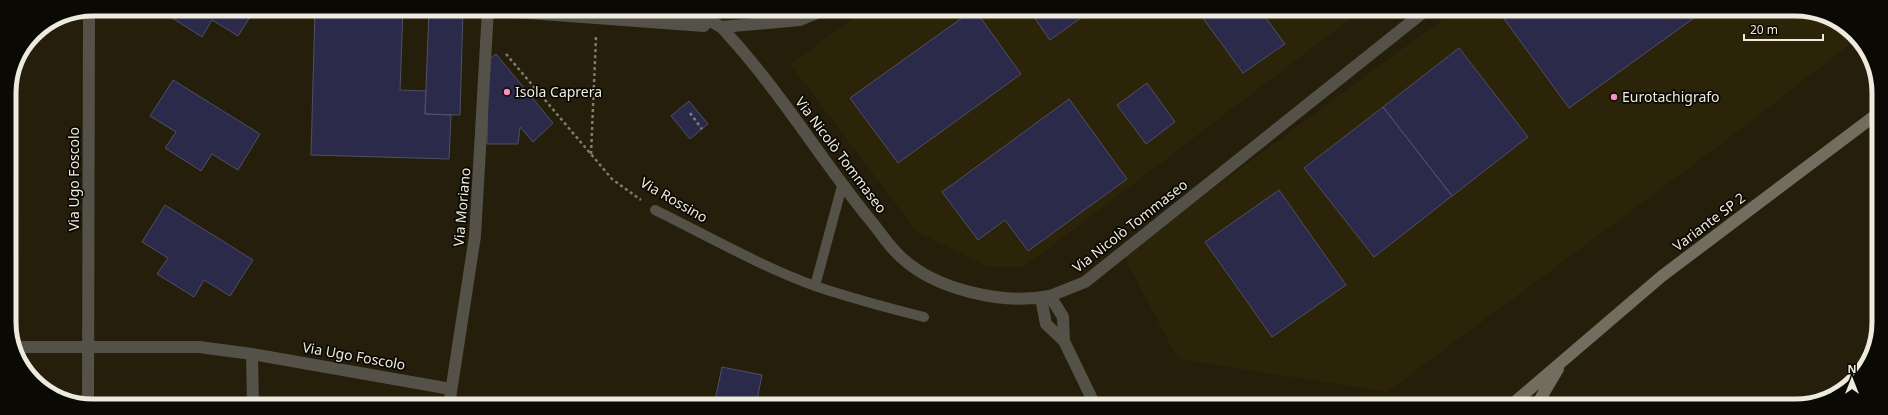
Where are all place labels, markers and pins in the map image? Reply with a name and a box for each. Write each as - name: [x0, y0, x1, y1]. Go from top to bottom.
- place label: Isola Caprera: [515, 82, 602, 101]
- marker: Isola Caprera: [502, 87, 512, 97]
- place label: Eurotachigrafo: [1622, 87, 1720, 106]
- marker: Eurotachigrafo: [1609, 92, 1619, 102]

